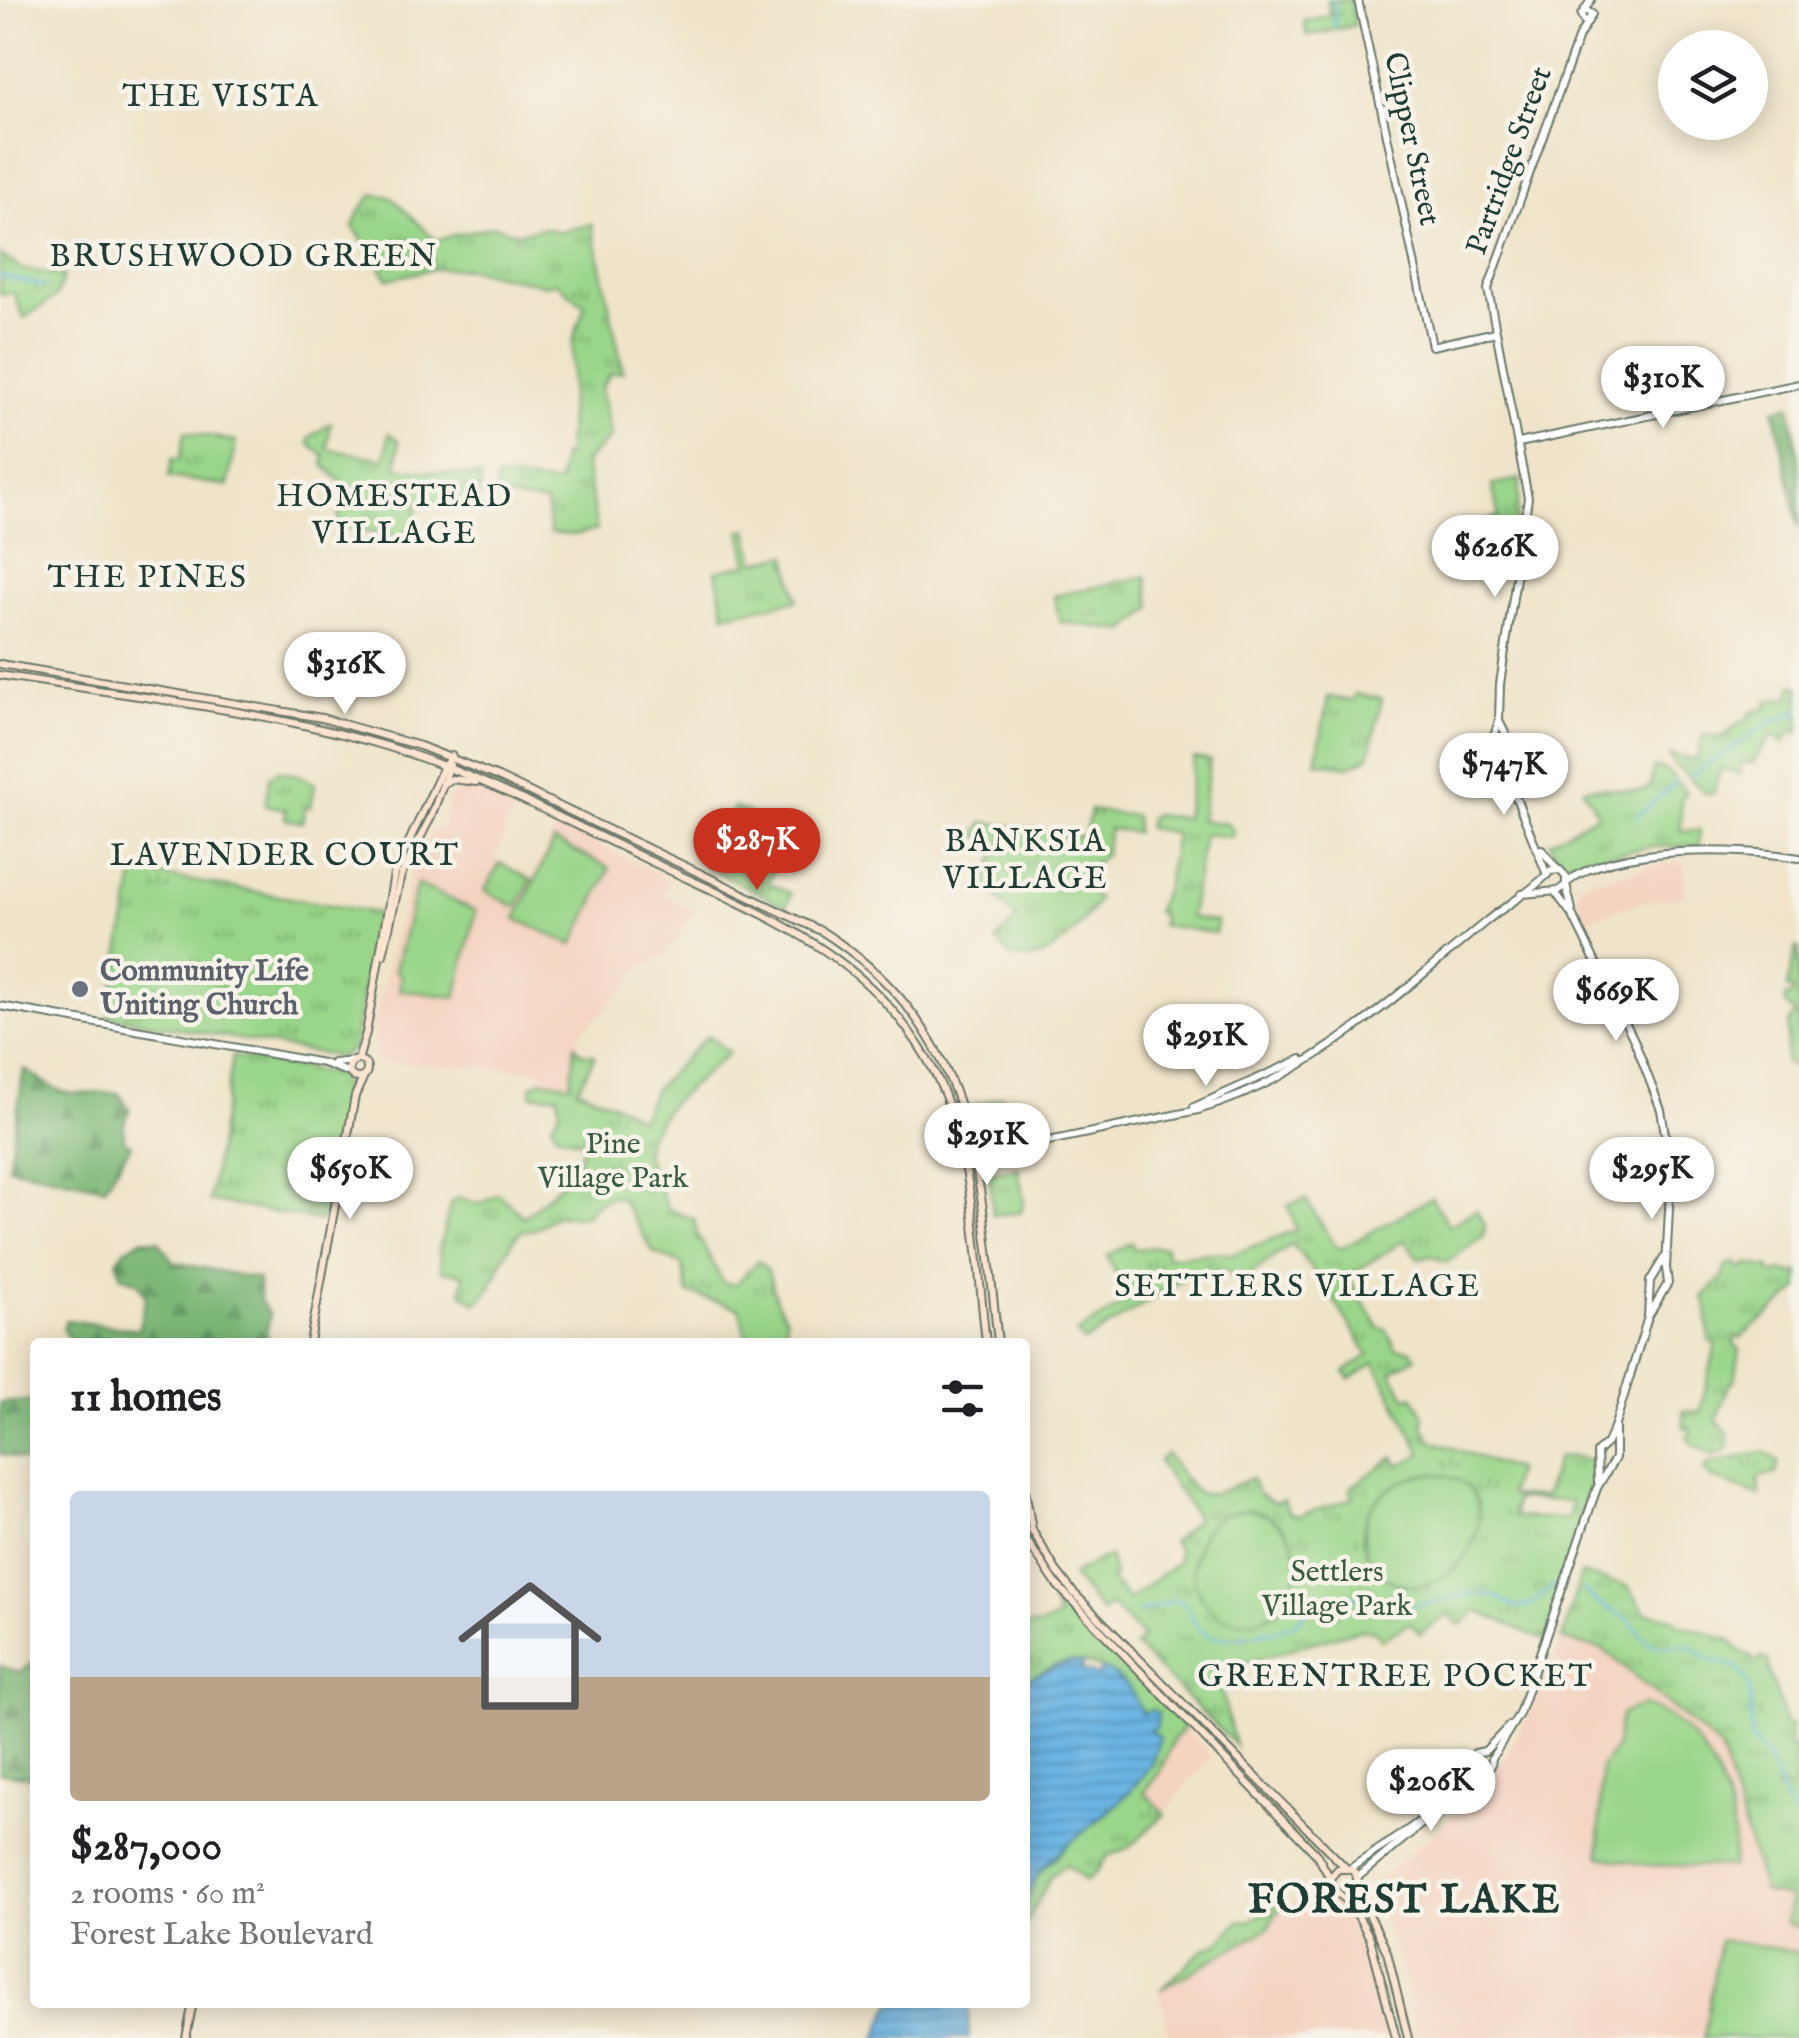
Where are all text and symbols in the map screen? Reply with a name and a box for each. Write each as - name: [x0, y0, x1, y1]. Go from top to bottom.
- map controls: [1658, 30, 1768, 140]
- button: layers: [1658, 30, 1768, 140]
- street label: Clipper Street: [1374, 49, 1448, 229]
- street label: Partridge Street: [1458, 62, 1562, 260]
- district label: THE VISTA: [122, 77, 320, 118]
- district label: BRUSHWOOD GREEN: [49, 237, 439, 278]
- pin: $310K: [1593, 346, 1733, 431]
- text: $310K: [1623, 358, 1703, 399]
- district label: HOMESTEAD VILLAGE: [276, 477, 514, 555]
- pin: $626K: [1425, 515, 1565, 600]
- text: $626K: [1454, 527, 1536, 568]
- district label: THE PINES: [48, 558, 248, 599]
- pin: $316K: [275, 632, 415, 717]
- text: $316K: [306, 644, 384, 685]
- pin: $747K: [1434, 733, 1574, 818]
- text: $747K: [1461, 745, 1547, 786]
- pin: $287K: [687, 808, 827, 893]
- text: $287K: [715, 820, 799, 861]
- district label: BANKSIA VILLAGE: [942, 822, 1109, 900]
- district label: LAVENDER COURT: [110, 836, 460, 877]
- place label: Community Life Uniting Church: [100, 953, 309, 1025]
- pin: $669K: [1546, 959, 1686, 1044]
- text: $669K: [1575, 971, 1657, 1012]
- marker: Community Life Uniting Church: [69, 978, 91, 1000]
- pin: $291K: [1136, 1004, 1276, 1089]
- text: $291K: [1165, 1016, 1247, 1057]
- pin: $291K: [917, 1103, 1057, 1188]
- text: $291K: [946, 1115, 1028, 1156]
- park label: Pine Village Park: [537, 1126, 689, 1198]
- pin: $650K: [280, 1137, 420, 1222]
- pin: $295K: [1582, 1137, 1722, 1222]
- text: $650K: [309, 1149, 391, 1190]
- text: $295K: [1611, 1149, 1693, 1190]
- district label: SETTLERS VILLAGE: [1114, 1267, 1482, 1308]
- icon: filters: [935, 1371, 990, 1426]
- text: 11 homes: [70, 1372, 222, 1425]
- park label: Settlers Village Park: [1261, 1554, 1413, 1626]
- icon: home: [440, 1556, 620, 1736]
- district label: GREENTREE POCKET: [1198, 1657, 1594, 1698]
- pin: $206K: [1361, 1749, 1501, 1834]
- text: $206K: [1388, 1761, 1474, 1802]
- text: $287,000: [70, 1821, 222, 1874]
- text: 2 rooms · 60 m²: [70, 1874, 265, 1915]
- district label: FOREST LAKE: [1248, 1876, 1562, 1927]
- text: Forest Lake Boulevard: [70, 1915, 373, 1956]

